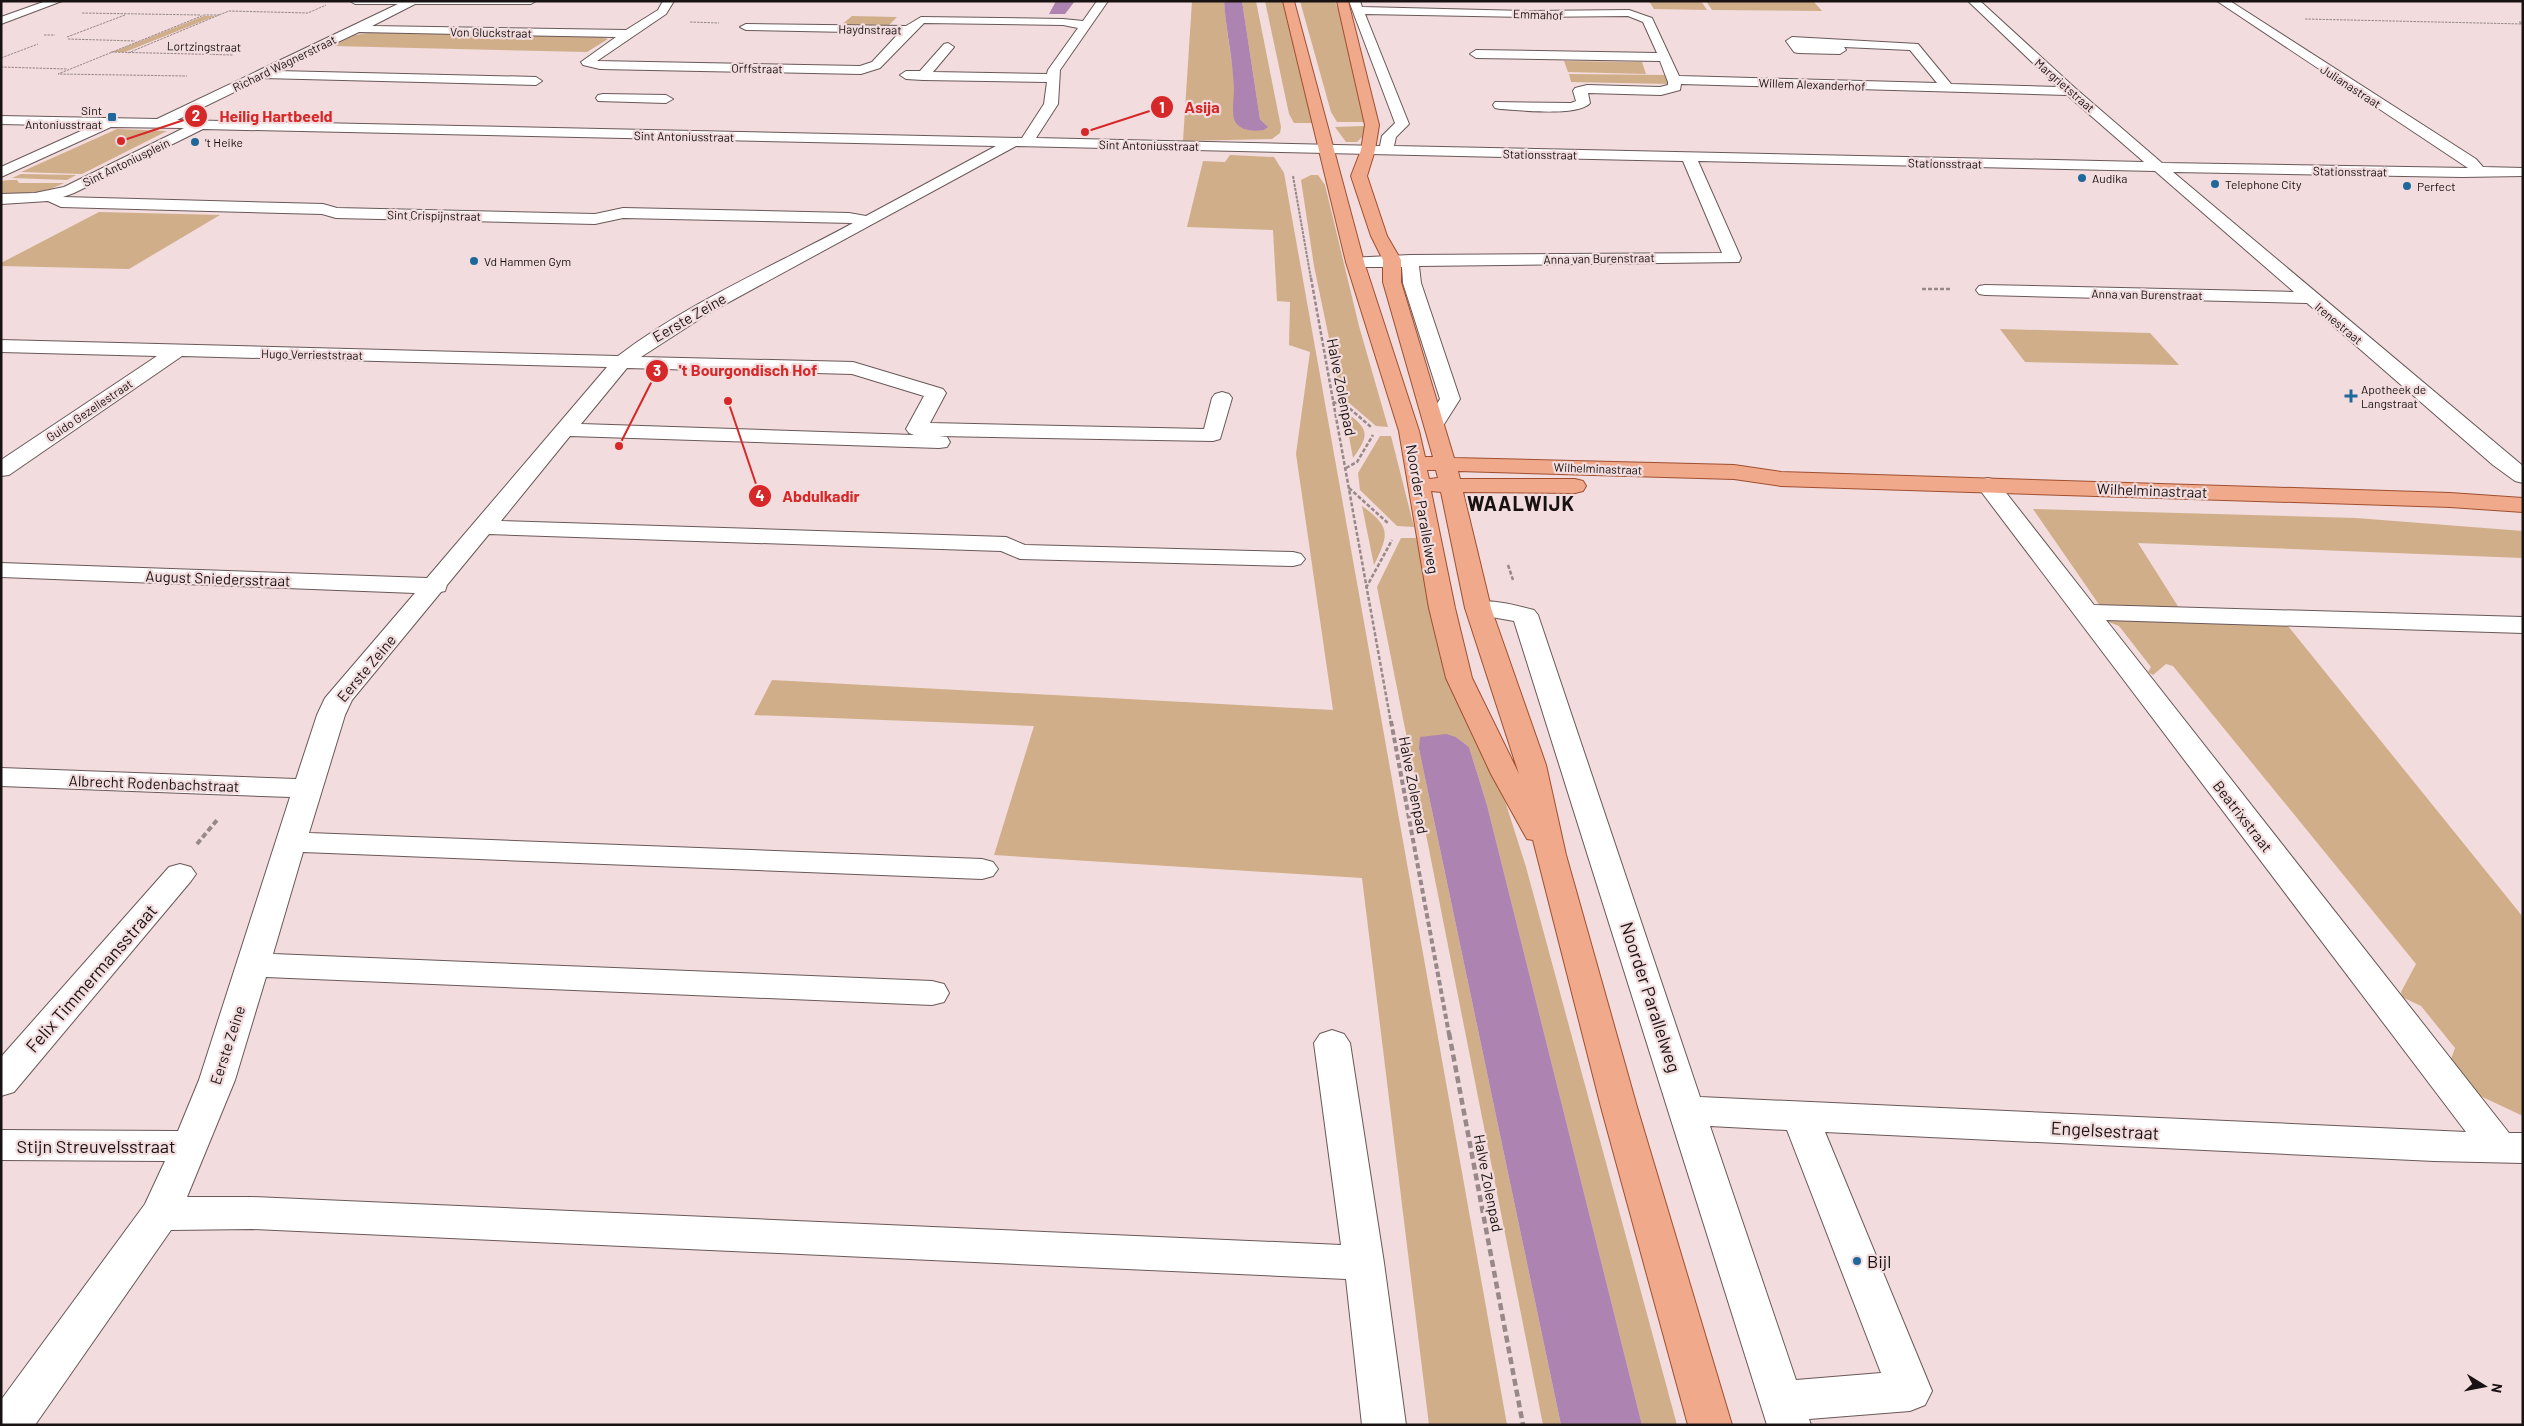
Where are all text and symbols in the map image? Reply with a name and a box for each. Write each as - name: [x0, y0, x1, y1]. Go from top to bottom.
- street label: Emmahof: [1513, 6, 1563, 22]
- street label: Haydnstraat: [838, 21, 902, 37]
- street label: Von Gluckstraat: [450, 24, 532, 40]
- street label: Richard Wagnerstraat: [230, 32, 338, 94]
- street label: Lortzingstraat: [167, 38, 241, 54]
- street label: Margrietstraat: [2032, 55, 2098, 115]
- street label: Orffstraat: [731, 61, 783, 75]
- street label: Julianastraat: [2318, 61, 2384, 111]
- street label: Willem Alexanderhof: [1758, 75, 1866, 93]
- callout: Asija: [1149, 92, 1229, 123]
- text: Asija: [1184, 97, 1220, 116]
- text: 1: [1159, 98, 1165, 116]
- callout: Heilig Hartbeeld: [184, 101, 342, 132]
- place label: Sint Antoniusstraat: [25, 103, 102, 131]
- text: 2: [192, 106, 200, 124]
- text: Heilig Hartbeeld: [219, 106, 333, 125]
- marker: Sint Antoniusstraat: [106, 111, 118, 123]
- street label: Sint Antoniusstraat: [634, 128, 734, 144]
- street label: Sint Antoniusplein: [80, 135, 172, 189]
- place label: 't Heike: [205, 135, 243, 149]
- marker: 't Heike: [189, 136, 201, 148]
- street label: Sint Antoniusstraat: [1099, 137, 1199, 153]
- street label: Stationsstraat: [1503, 146, 1577, 162]
- street label: Stationsstraat: [1908, 155, 1982, 171]
- street label: Stationsstraat: [2313, 163, 2387, 179]
- place label: Audika: [2092, 171, 2127, 185]
- marker: Audika: [2076, 172, 2088, 184]
- place label: Telephone City: [2225, 177, 2302, 191]
- marker: Telephone City: [2209, 178, 2221, 190]
- place label: Perfect: [2417, 179, 2456, 193]
- marker: Perfect: [2401, 180, 2413, 192]
- street label: Sint Crispijnstraat: [387, 207, 481, 223]
- street label: Anna van Burenstraat: [1543, 250, 1655, 266]
- place label: Vd Hammen Gym: [484, 254, 571, 268]
- marker: Vd Hammen Gym: [468, 255, 480, 267]
- street label: Anna van Burenstraat: [2091, 286, 2203, 302]
- street label: Eerste Zeine: [649, 289, 729, 345]
- street label: Irenestraat: [2312, 299, 2366, 347]
- street label: Halve Zolenpad: [1324, 337, 1360, 437]
- street label: Hugo Verrieststraat: [261, 346, 363, 362]
- callout: 't Bourgondisch Hof: [644, 355, 828, 386]
- text: 't Bourgondisch Hof: [679, 360, 817, 379]
- text: 3: [653, 361, 661, 379]
- street label: Guido Gezellestraat: [43, 376, 135, 444]
- place label: Apotheek de Langstraat: [2361, 382, 2426, 410]
- marker: Apotheek de Langstraat: [2345, 390, 2357, 402]
- street label: Noorder Parallelweg: [1403, 443, 1443, 575]
- street label: Wilhelminastraat: [1554, 459, 1642, 477]
- street label: Wilhelminastraat: [2096, 479, 2208, 501]
- callout: Abdulkadir: [747, 481, 870, 512]
- text: 4: [755, 486, 765, 504]
- text: Abdulkadir: [782, 486, 860, 505]
- district label: WAALWIJK: [1467, 491, 1575, 515]
- street label: August Sniedersstraat: [145, 566, 291, 590]
- street label: Eerste Zeine: [333, 631, 399, 705]
- street label: Halve Zolenpad: [1396, 735, 1432, 835]
- street label: Albrecht Rodenbachstraat: [68, 771, 240, 795]
- street label: Beatrixstraat: [2210, 777, 2276, 855]
- street label: Felix Timmermansstraat: [21, 899, 161, 1057]
- street label: Noorder Parallelweg: [1616, 919, 1686, 1075]
- street label: Eerste Zeine: [206, 1003, 248, 1087]
- street label: Engelsestraat: [2050, 1116, 2160, 1144]
- street label: Halve Zolenpad: [1471, 1133, 1507, 1233]
- street label: Stijn Streuvelsstraat: [16, 1135, 176, 1157]
- place label: Bijl: [1867, 1250, 1891, 1272]
- marker: Bijl: [1851, 1255, 1863, 1267]
- north arrow: [2459, 1361, 2509, 1411]
- text: N: [2488, 1382, 2506, 1394]

